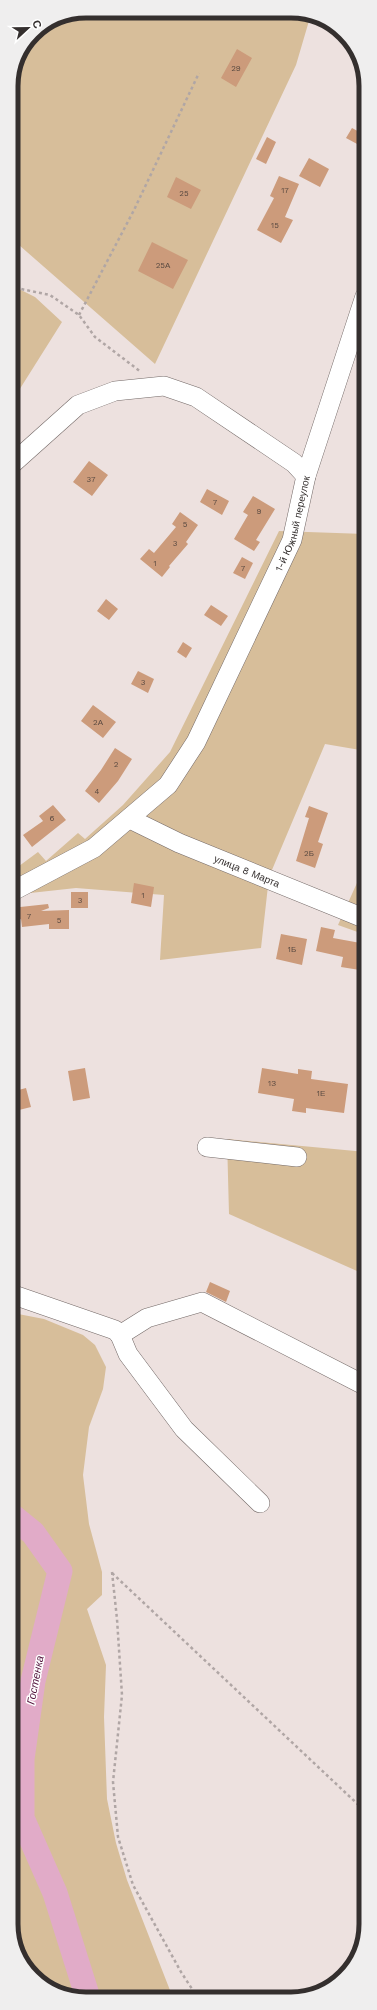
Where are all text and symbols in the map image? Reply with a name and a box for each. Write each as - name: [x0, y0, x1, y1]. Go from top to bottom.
- north arrow: [8, 8, 48, 48]
- text: С: [29, 18, 44, 31]
- house number: 29: [231, 64, 241, 73]
- house number: 17: [281, 186, 289, 195]
- house number: 25: [179, 189, 189, 198]
- house number: 15: [271, 221, 279, 230]
- house number: 25А: [156, 261, 171, 270]
- street label: 1-й Южный переулок: [273, 474, 312, 573]
- house number: 37: [87, 475, 96, 484]
- house number: 7: [213, 498, 218, 507]
- house number: 9: [257, 507, 262, 516]
- house number: 5: [183, 520, 188, 529]
- house number: 3: [173, 539, 178, 548]
- house number: 1: [153, 559, 157, 568]
- house number: 7: [241, 564, 246, 573]
- house number: 3: [141, 678, 146, 687]
- house number: 2А: [93, 718, 104, 727]
- house number: 2: [114, 760, 119, 769]
- house number: 4: [95, 787, 100, 796]
- house number: 6: [50, 814, 55, 823]
- house number: 2Б: [304, 849, 314, 858]
- street label: улица 8 Марта: [212, 853, 282, 890]
- house number: 1: [141, 891, 145, 900]
- house number: 3: [78, 896, 83, 905]
- house number: 7: [27, 912, 32, 921]
- house number: 5: [57, 916, 62, 925]
- house number: 1Б: [288, 945, 296, 954]
- house number: 1З: [268, 1079, 276, 1088]
- house number: 1Е: [317, 1089, 325, 1098]
- water label: Гостенка: [24, 1654, 47, 1706]

